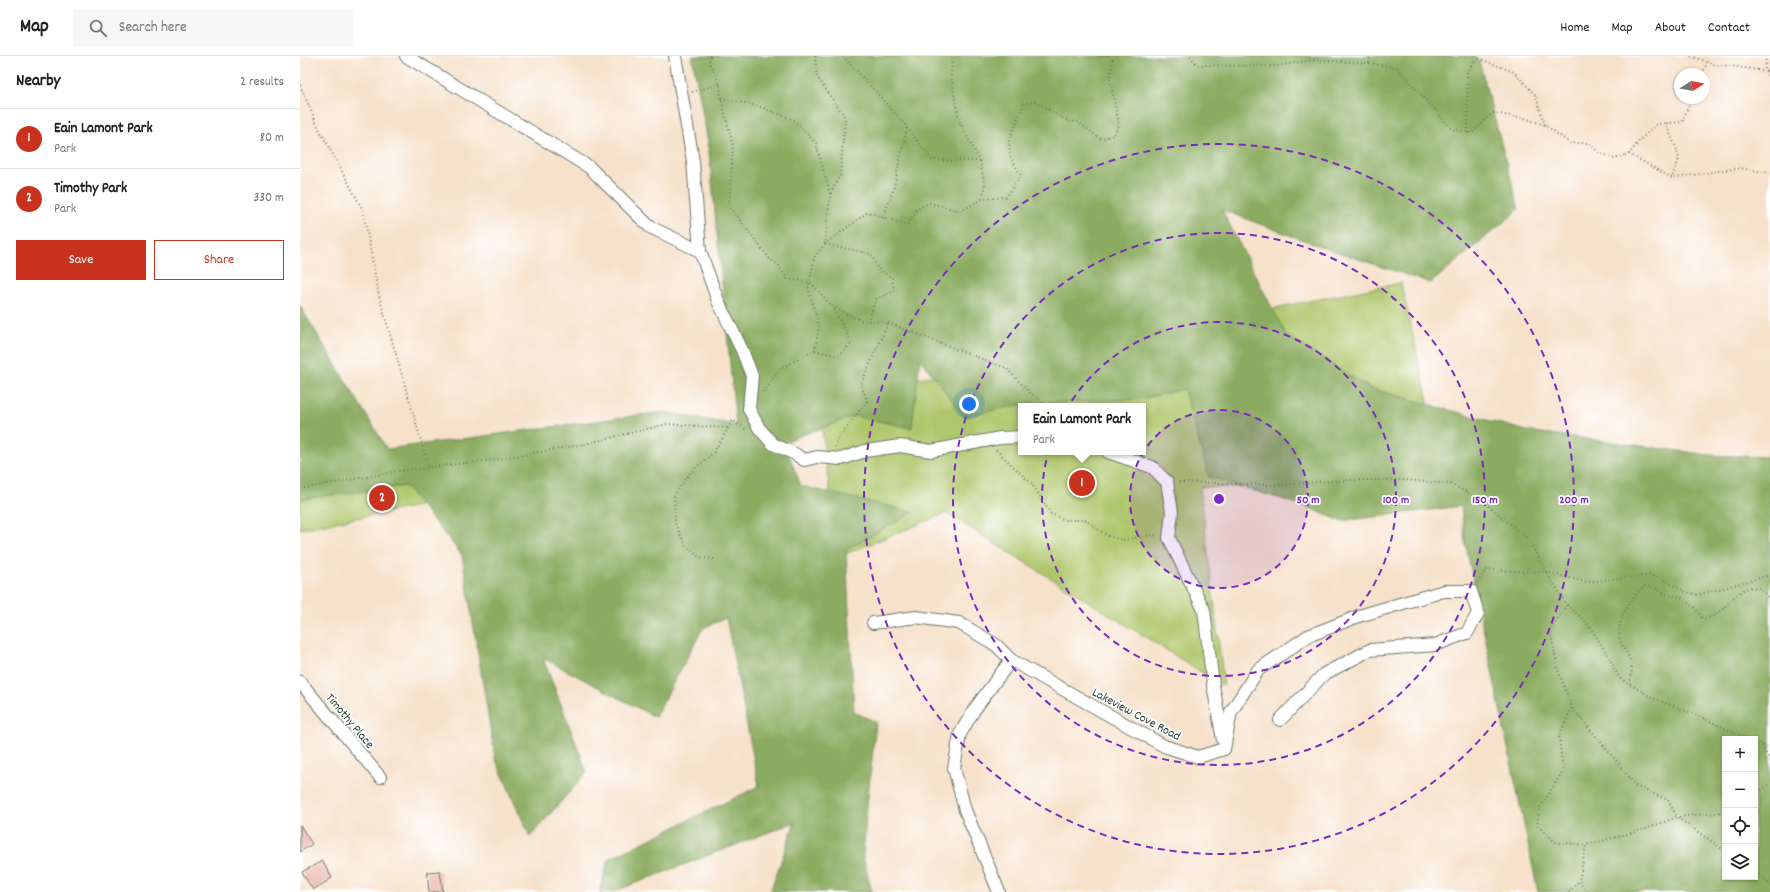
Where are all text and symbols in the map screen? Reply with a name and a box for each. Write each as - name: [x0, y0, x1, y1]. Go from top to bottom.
- search box: [73, 10, 353, 46]
- text: Map: [20, 14, 49, 41]
- icon: search: [87, 17, 109, 39]
- text: Search here: [119, 17, 187, 39]
- text: Home: [1560, 18, 1589, 38]
- text: Map: [1611, 18, 1633, 38]
- text: About: [1655, 18, 1686, 38]
- text: Contact: [1708, 18, 1750, 38]
- north arrow: [1674, 68, 1710, 104]
- text: Nearby: [16, 70, 60, 94]
- text: 2 results: [240, 73, 284, 92]
- text: Eain Lamont Park: [54, 118, 153, 140]
- text: 1: [28, 129, 30, 148]
- text: 80 m: [260, 129, 284, 148]
- text: Park: [54, 140, 76, 159]
- text: Timothy Park: [54, 178, 127, 200]
- text: 2: [26, 189, 32, 208]
- text: 330 m: [253, 189, 284, 208]
- text: Park: [54, 200, 76, 219]
- button: Save: [16, 240, 146, 280]
- button: Share: [154, 240, 284, 280]
- your location: [959, 394, 979, 414]
- popup: [1018, 403, 1146, 455]
- text: Eain Lamont Park: [1033, 409, 1131, 431]
- text: Park: [1033, 431, 1055, 450]
- pin: 1: [1069, 468, 1095, 498]
- pin: 2: [369, 483, 395, 513]
- centre of rings: [1212, 492, 1226, 506]
- text: 50 m: [1296, 492, 1320, 509]
- text: 100 m: [1383, 492, 1409, 509]
- text: 150 m: [1472, 492, 1498, 509]
- text: 200 m: [1559, 492, 1589, 509]
- street label: Lakeview Cove Road: [1088, 684, 1184, 747]
- street label: Timothy Place: [320, 690, 378, 754]
- map controls: [1722, 736, 1758, 880]
- button: +: [1722, 736, 1758, 772]
- button: −: [1722, 772, 1758, 808]
- button: locate: [1722, 808, 1758, 844]
- button: layers: [1722, 844, 1758, 880]

